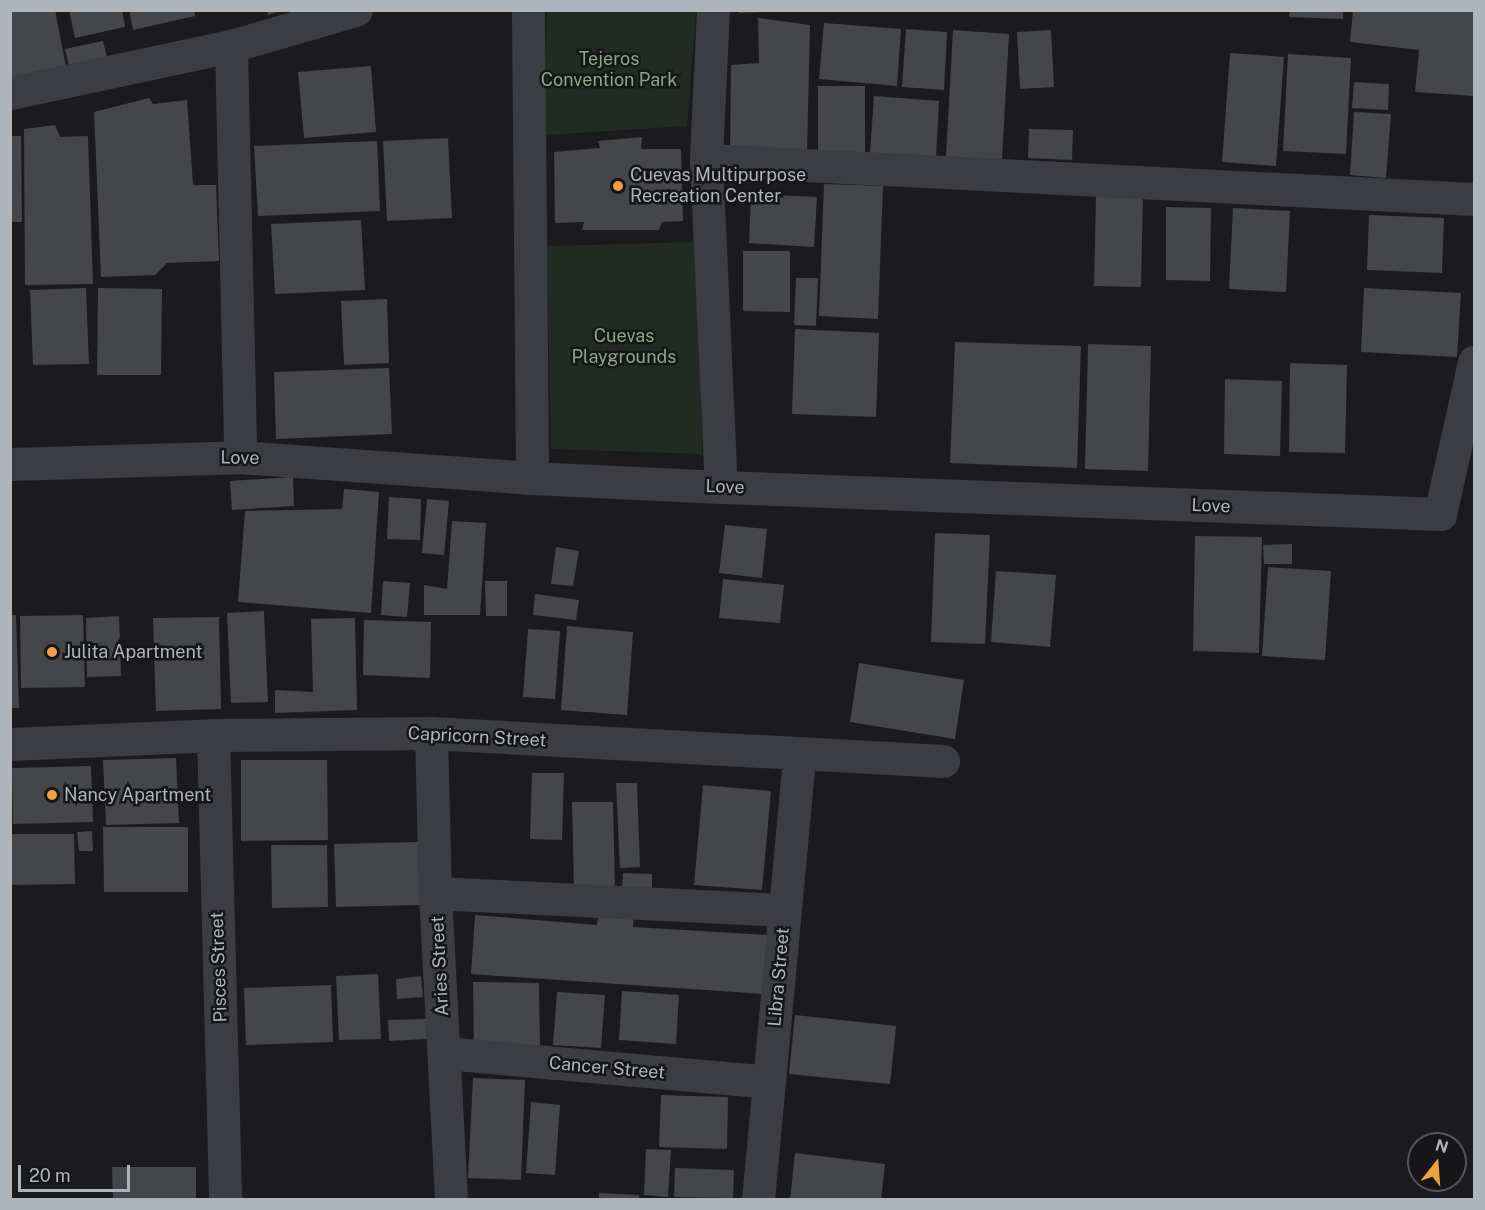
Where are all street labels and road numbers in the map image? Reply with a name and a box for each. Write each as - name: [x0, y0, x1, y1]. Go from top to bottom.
- street label: Love: [220, 447, 260, 469]
- street label: Love: [705, 476, 745, 498]
- street label: Love: [1191, 495, 1231, 517]
- street label: Capricorn Street: [407, 723, 547, 751]
- street label: Pisces Street: [206, 911, 232, 1023]
- street label: Aries Street: [427, 915, 453, 1017]
- street label: Libra Street: [764, 927, 794, 1027]
- street label: Cancer Street: [548, 1052, 666, 1084]

